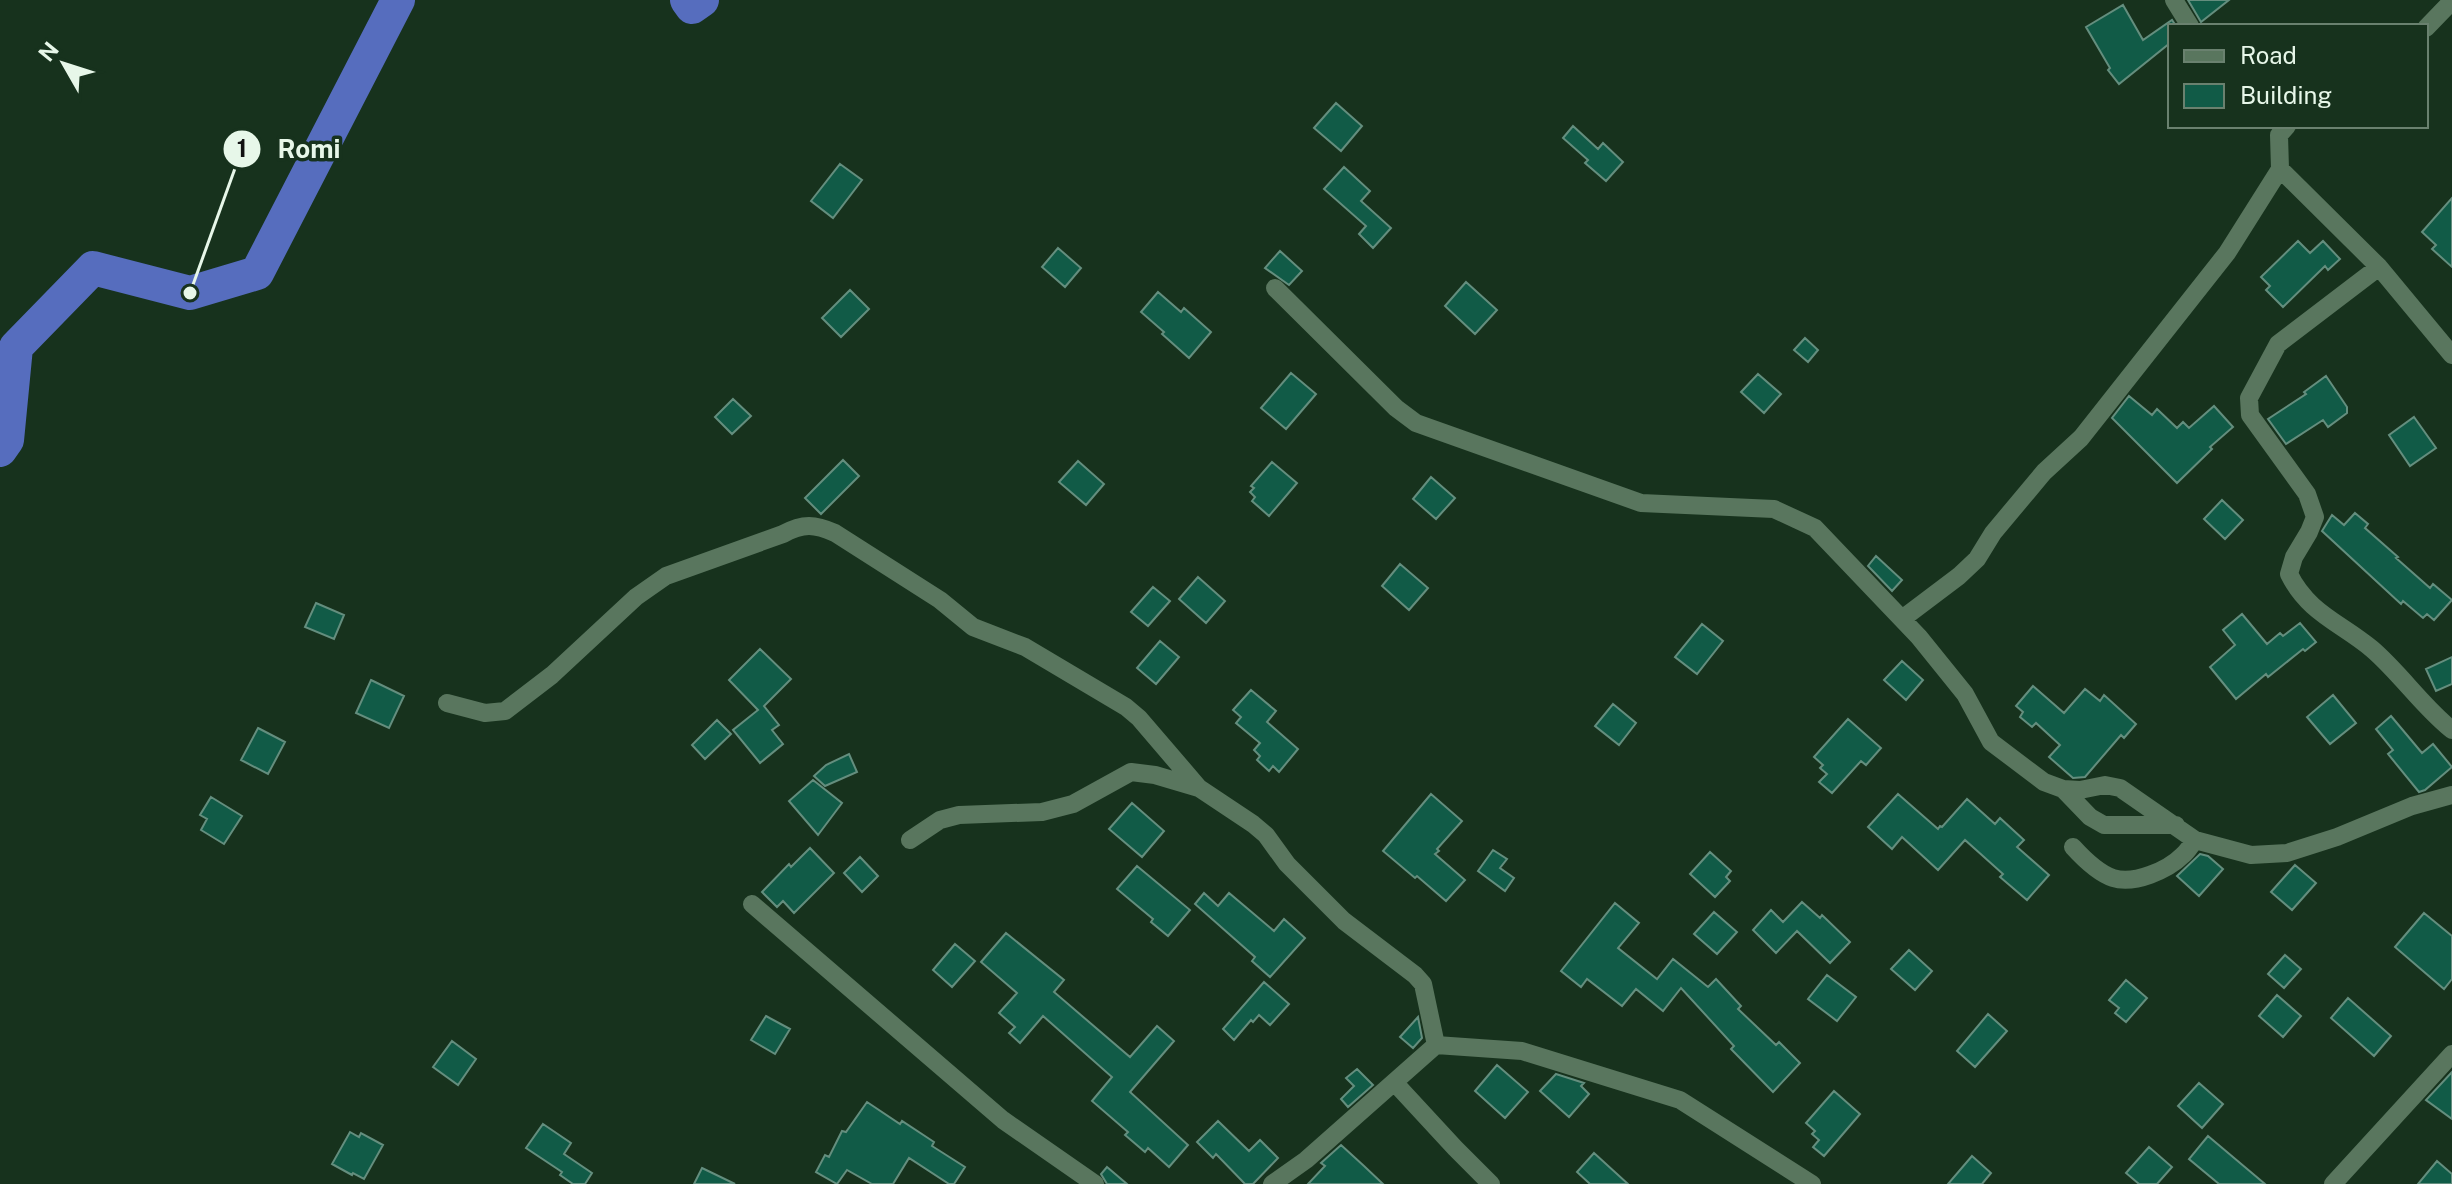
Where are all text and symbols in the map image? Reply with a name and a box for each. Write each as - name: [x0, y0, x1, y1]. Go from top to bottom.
- north arrow: [24, 24, 104, 104]
- legend: [2168, 24, 2428, 128]
- text: N: [33, 37, 64, 66]
- text: Road: [2240, 41, 2297, 69]
- text: Building: [2240, 81, 2332, 109]
- callout: Romi: [222, 124, 357, 174]
- text: Romi: [278, 133, 340, 164]
- text: 1: [237, 134, 247, 162]

